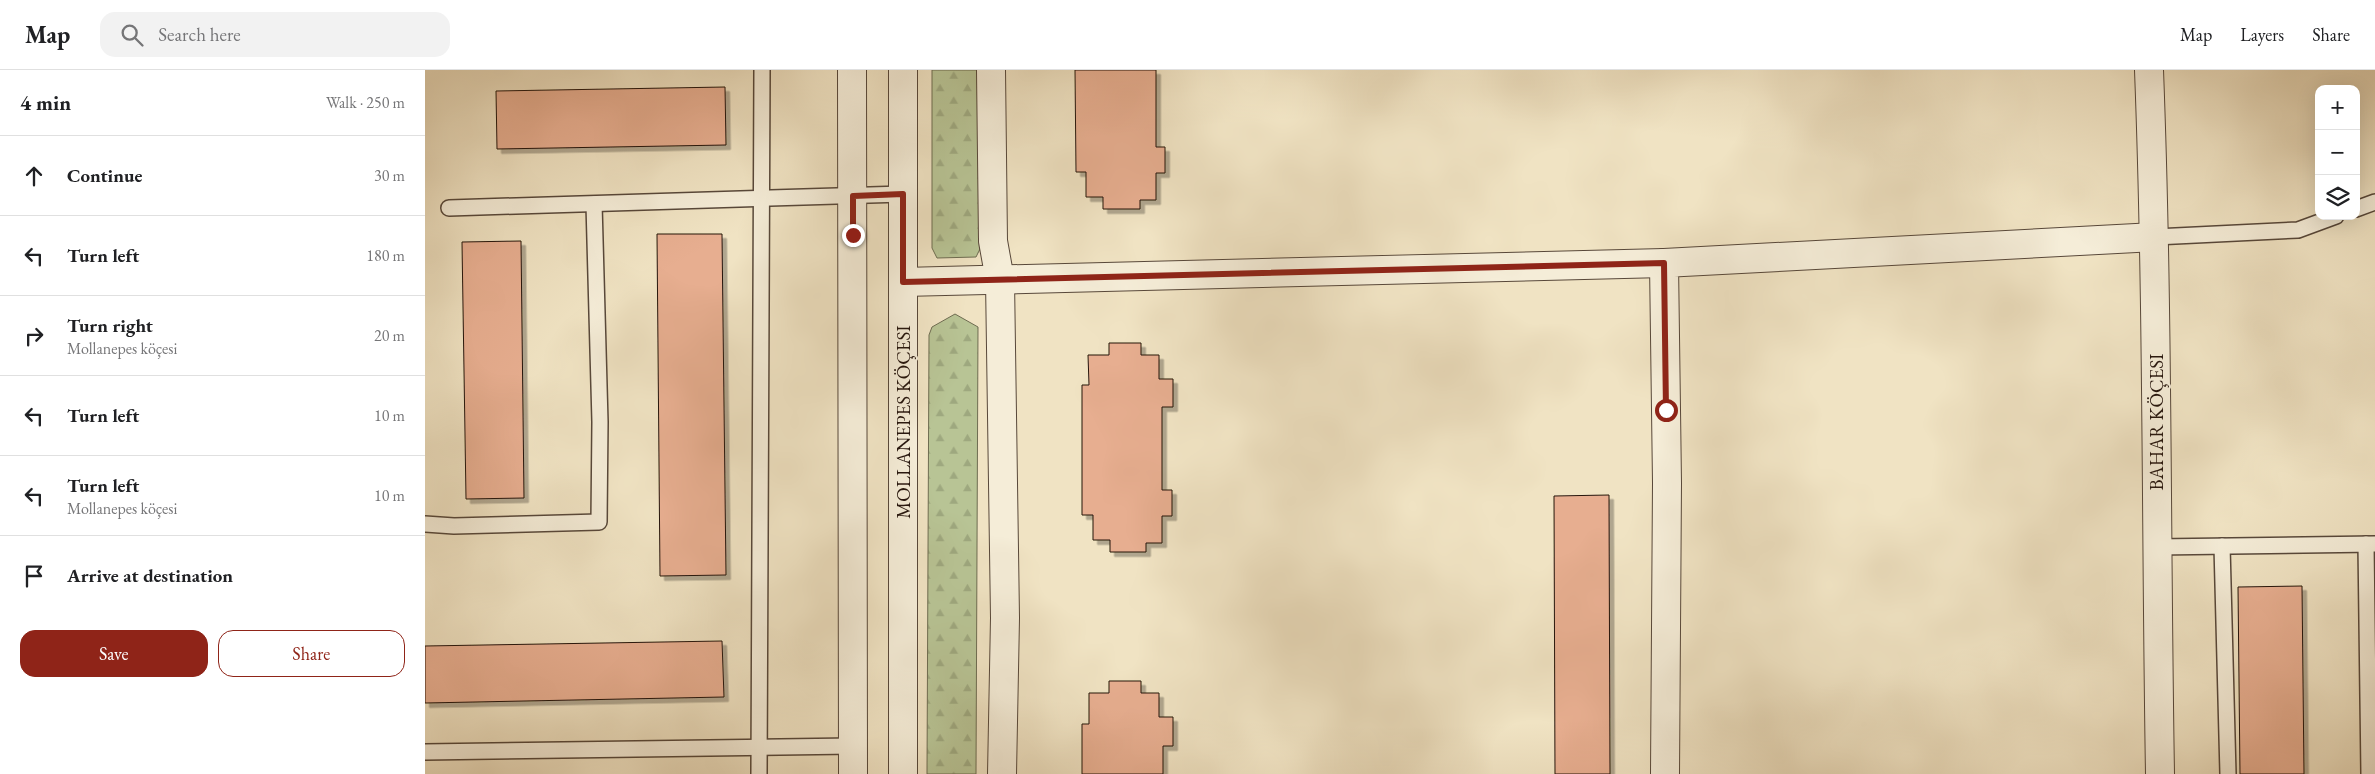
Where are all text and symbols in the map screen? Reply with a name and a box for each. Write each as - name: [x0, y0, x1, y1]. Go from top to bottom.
- search box: [100, 12, 450, 57]
- text: Map: [25, 19, 70, 50]
- icon: search: [118, 21, 146, 49]
- text: Search here: [158, 22, 241, 47]
- text: Map: [2180, 23, 2212, 46]
- text: Layers: [2240, 23, 2284, 46]
- text: Share: [2312, 23, 2350, 46]
- map controls: [2315, 85, 2360, 220]
- button: +: [2315, 85, 2360, 130]
- text: 4 min: [20, 89, 71, 116]
- text: Walk · 250 m: [326, 92, 405, 113]
- button: −: [2315, 130, 2360, 175]
- icon: ahead: [20, 162, 48, 190]
- text: Continue: [67, 163, 142, 188]
- text: 30 m: [374, 165, 405, 186]
- button: layers: [2315, 175, 2360, 220]
- route end: [842, 224, 865, 247]
- icon: left: [20, 242, 48, 270]
- text: Turn left: [67, 243, 139, 268]
- text: 180 m: [366, 245, 405, 266]
- text: Turn right: [67, 313, 153, 338]
- icon: right: [20, 322, 48, 350]
- text: 20 m: [374, 325, 405, 346]
- street label: MOLLANEPES KÖÇESI: [891, 325, 916, 519]
- text: Mollanepes köçesi: [67, 338, 177, 359]
- street label: BAHAR KÖÇESI: [2144, 353, 2169, 491]
- route start: [1655, 399, 1678, 422]
- icon: left: [20, 402, 48, 430]
- text: Turn left: [67, 403, 139, 428]
- text: 10 m: [374, 405, 405, 426]
- text: Turn left: [67, 473, 139, 498]
- icon: left: [20, 482, 48, 510]
- text: 10 m: [374, 485, 405, 506]
- text: Mollanepes köçesi: [67, 498, 177, 519]
- icon: arrive: [20, 562, 48, 590]
- text: Arrive at destination: [67, 563, 233, 588]
- button: Save: [20, 630, 208, 677]
- button: Share: [218, 630, 405, 677]

